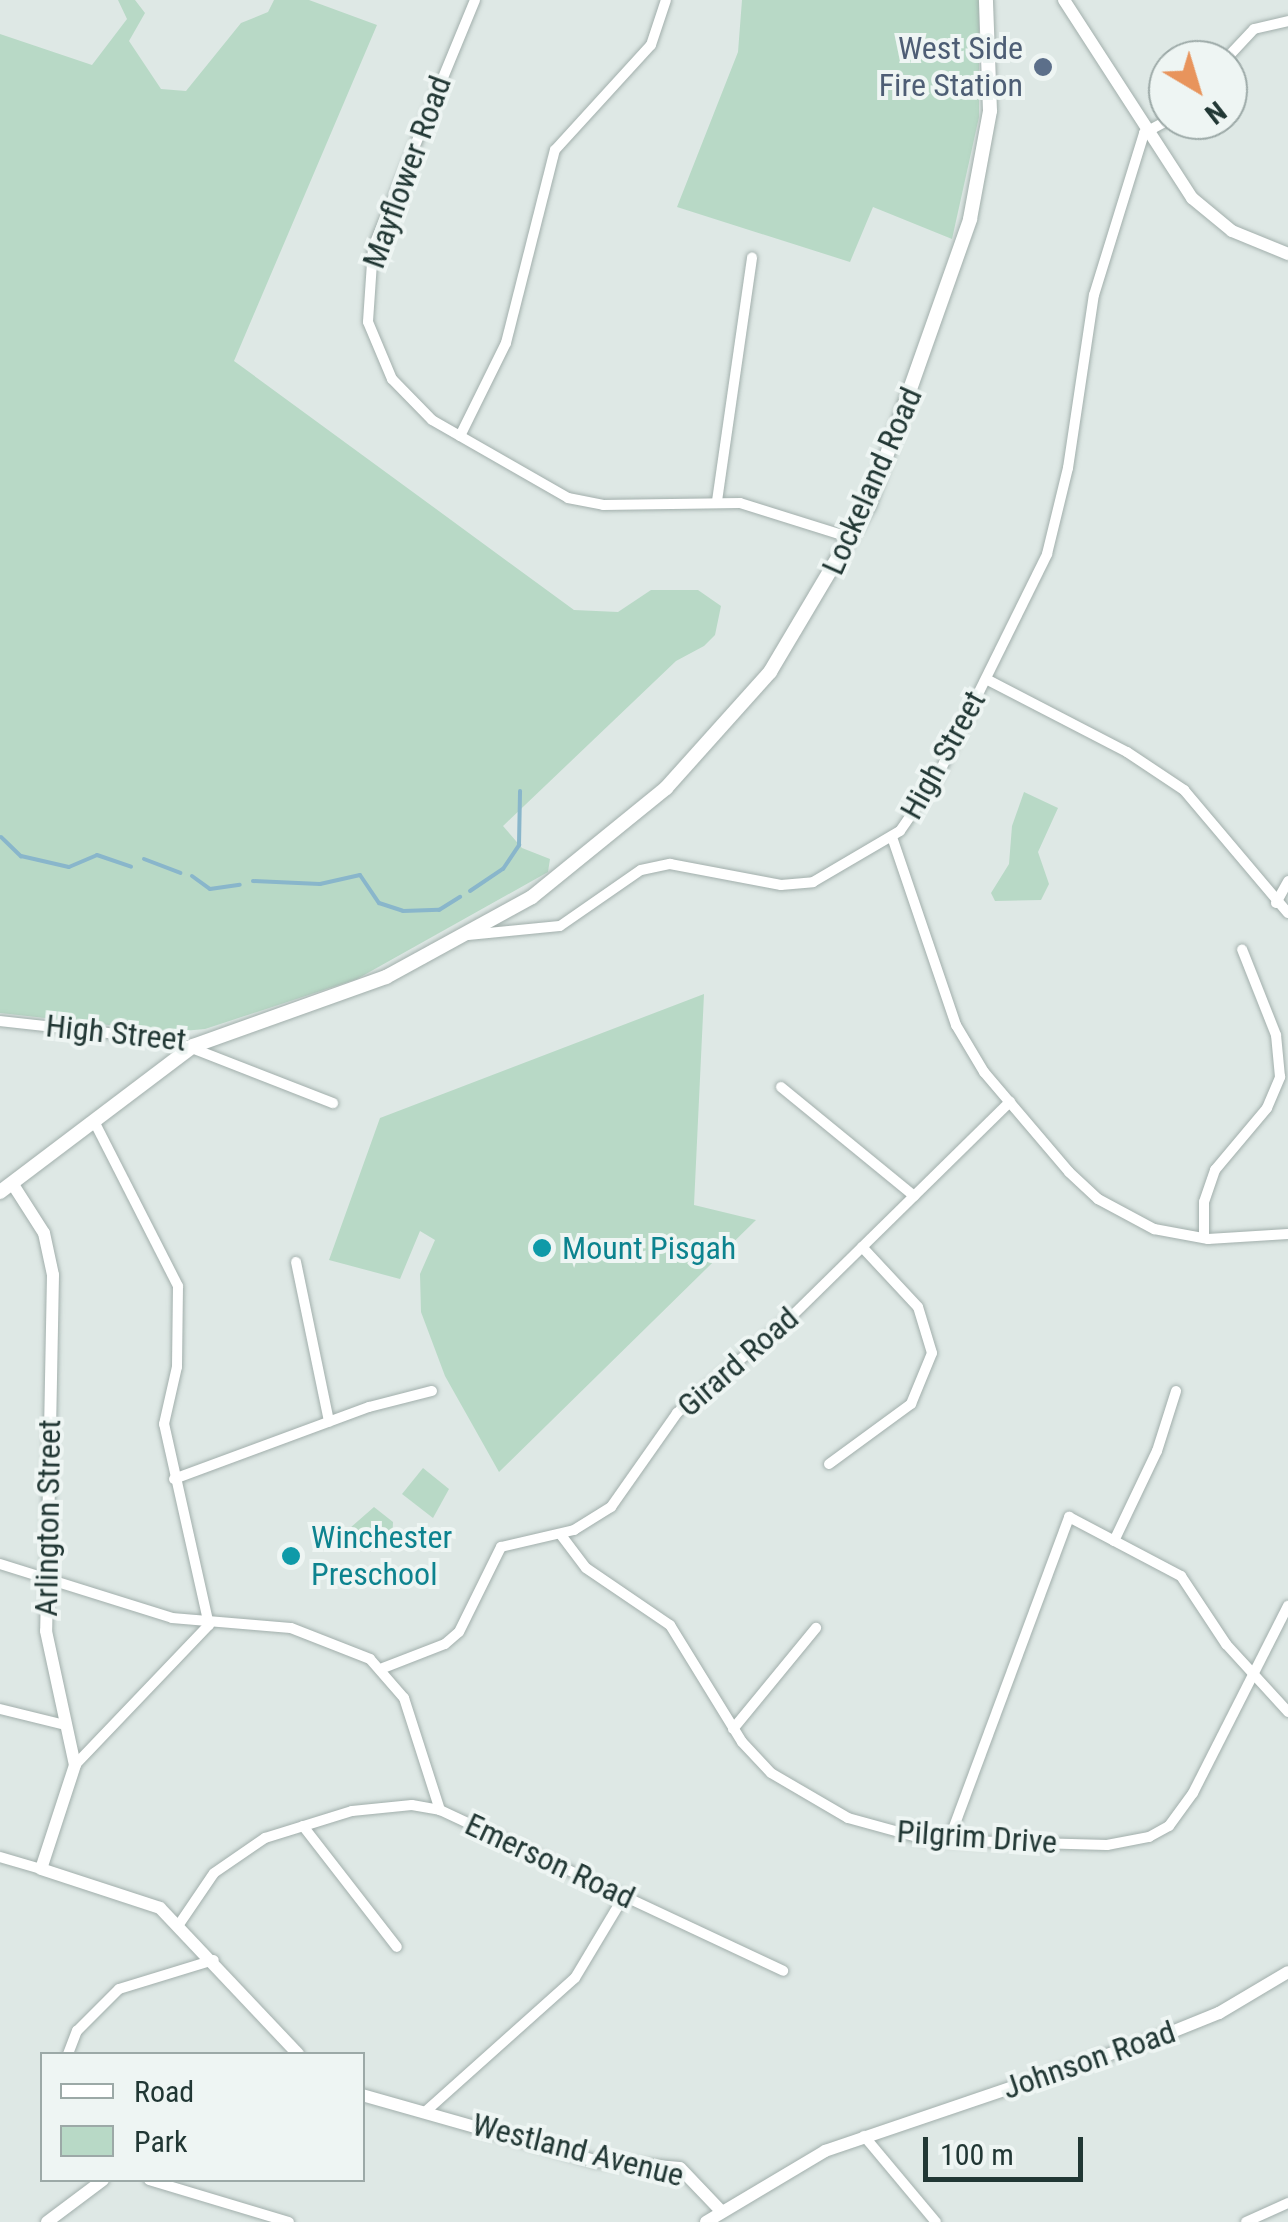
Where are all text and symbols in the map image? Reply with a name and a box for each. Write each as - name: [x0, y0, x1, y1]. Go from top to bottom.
- place label: West Side Fire Station: [879, 30, 1023, 105]
- north arrow: [1148, 40, 1248, 140]
- marker: West Side Fire Station: [1032, 56, 1054, 78]
- street label: Mayflower Road: [354, 71, 460, 273]
- text: N: [1199, 94, 1232, 131]
- street label: Lockeland Road: [814, 381, 930, 581]
- street label: High Street: [892, 684, 994, 826]
- street label: High Street: [44, 1007, 188, 1059]
- place label: Mount Pisgah: [562, 1229, 736, 1267]
- marker: Mount Pisgah: [531, 1237, 553, 1259]
- street label: Girard Road: [670, 1299, 806, 1425]
- street label: Arlington Street: [27, 1419, 69, 1617]
- place label: Winchester Preschool: [311, 1519, 452, 1594]
- marker: Winchester Preschool: [280, 1545, 302, 1567]
- street label: Emerson Road: [459, 1805, 641, 1917]
- street label: Pilgrim Drive: [896, 1812, 1058, 1862]
- street label: Johnson Road: [998, 2013, 1180, 2107]
- legend: [40, 2052, 365, 2182]
- text: Road: [134, 2074, 194, 2109]
- street label: Westland Avenue: [468, 2105, 688, 2195]
- scale bar: [928, 2117, 1088, 2179]
- text: Park: [134, 2124, 188, 2159]
- text: 100 m: [940, 2137, 1014, 2172]

